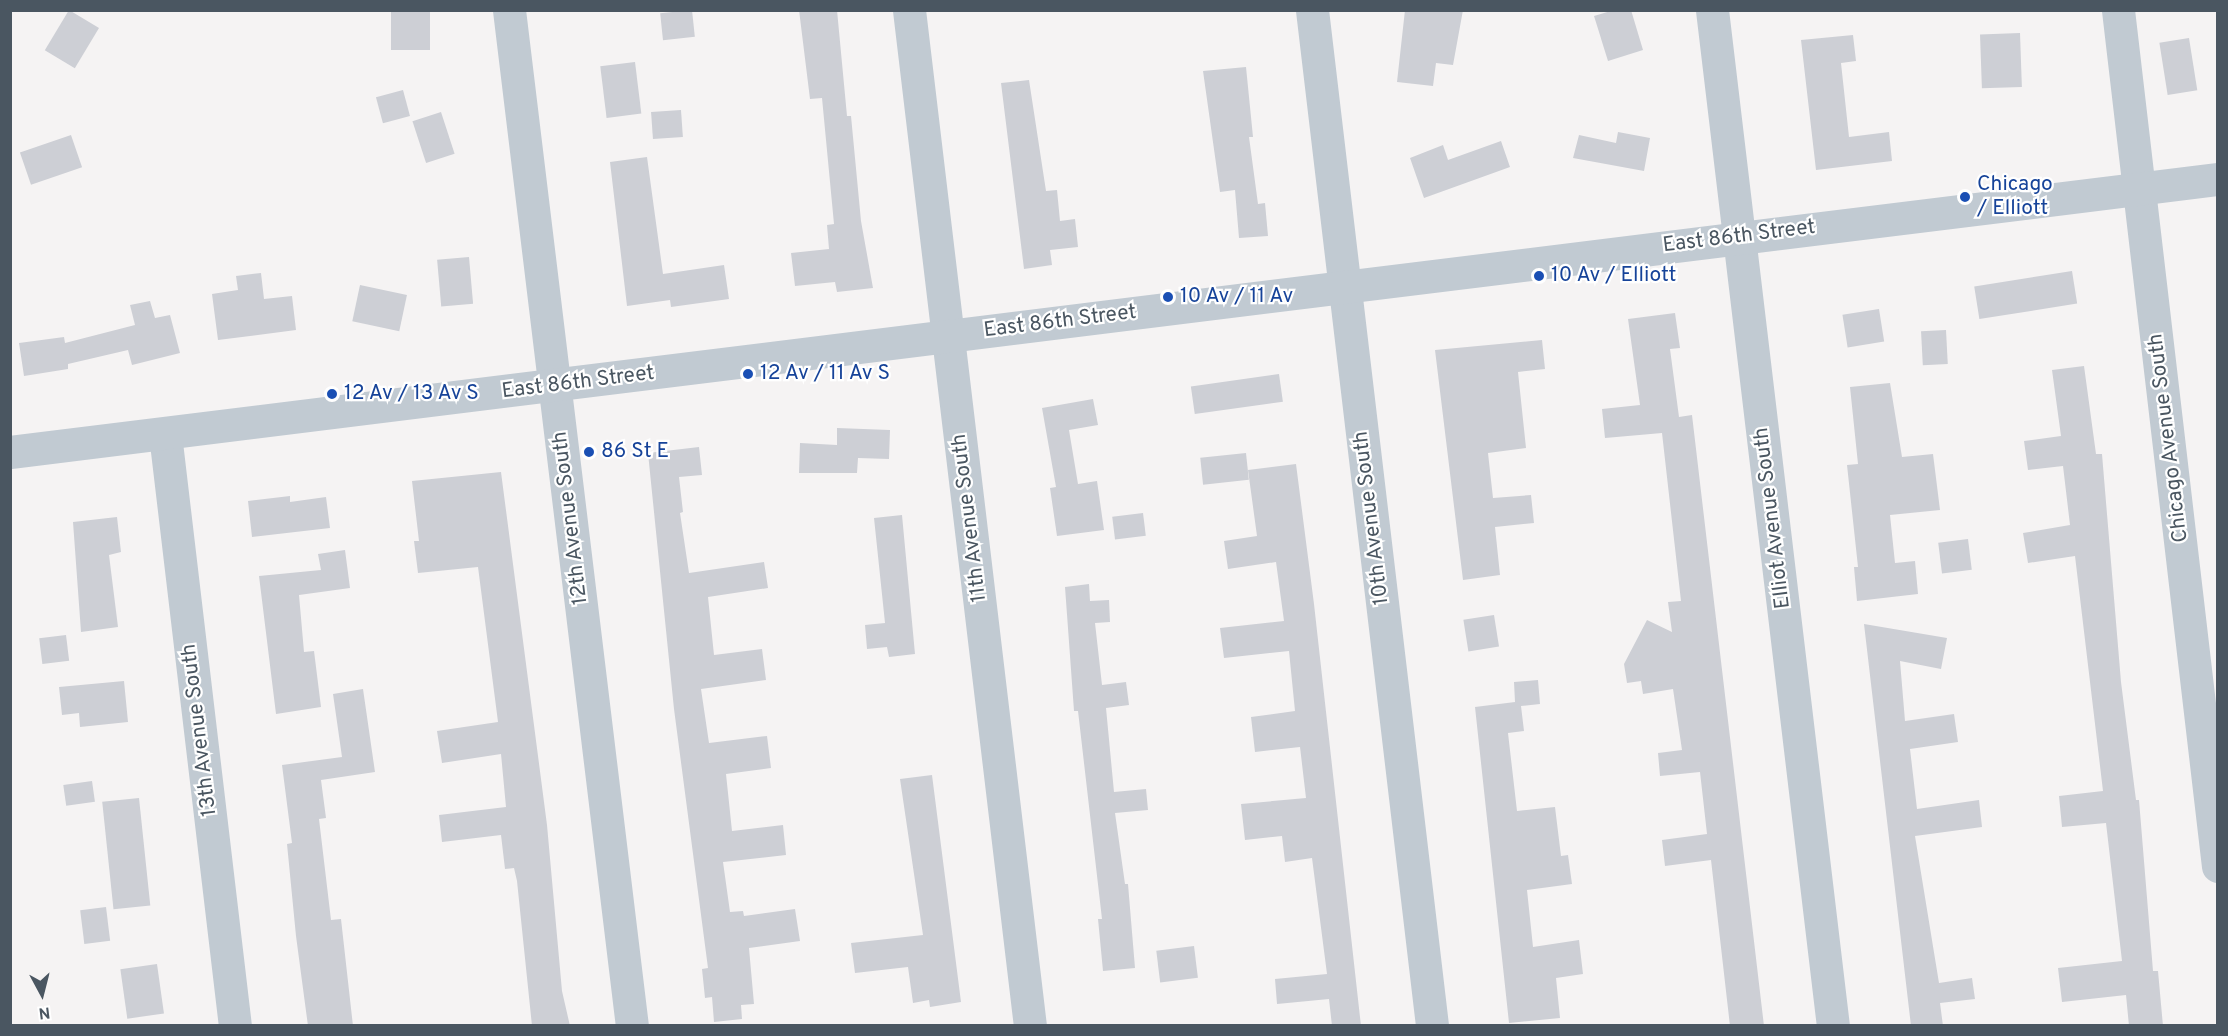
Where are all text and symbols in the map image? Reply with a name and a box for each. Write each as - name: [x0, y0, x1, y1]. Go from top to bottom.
- place label: Chicago / Elliott: [1977, 172, 2053, 222]
- marker: Chicago / Elliott: [1958, 190, 1972, 204]
- street label: East 86th Street: [1661, 215, 1817, 259]
- place label: 10 Av / Elliott: [1551, 263, 1677, 289]
- marker: 10 Av / Elliott: [1532, 269, 1546, 283]
- place label: 10 Av / 11 Av: [1180, 284, 1295, 310]
- marker: 10 Av / 11 Av: [1161, 290, 1175, 304]
- street label: East 86th Street: [982, 300, 1138, 344]
- street label: Chicago Avenue South: [2144, 332, 2194, 544]
- street label: East 86th Street: [500, 361, 656, 405]
- place label: 12 Av / 11 Av S: [760, 361, 892, 387]
- marker: 12 Av / 11 Av S: [741, 367, 755, 381]
- place label: 12 Av / 13 Av S: [344, 381, 481, 407]
- marker: 12 Av / 13 Av S: [325, 387, 339, 401]
- street label: Elliot Avenue South: [1749, 425, 1797, 611]
- street label: 10th Avenue South: [1349, 429, 1395, 607]
- street label: 12th Avenue South: [548, 430, 594, 606]
- street label: 11th Avenue South: [947, 432, 993, 604]
- place label: 86 St E: [601, 439, 669, 465]
- marker: 86 St E: [582, 445, 596, 459]
- street label: 13th Avenue South: [177, 642, 223, 818]
- north arrow: [12, 964, 72, 1024]
- text: N: [37, 1001, 51, 1022]

